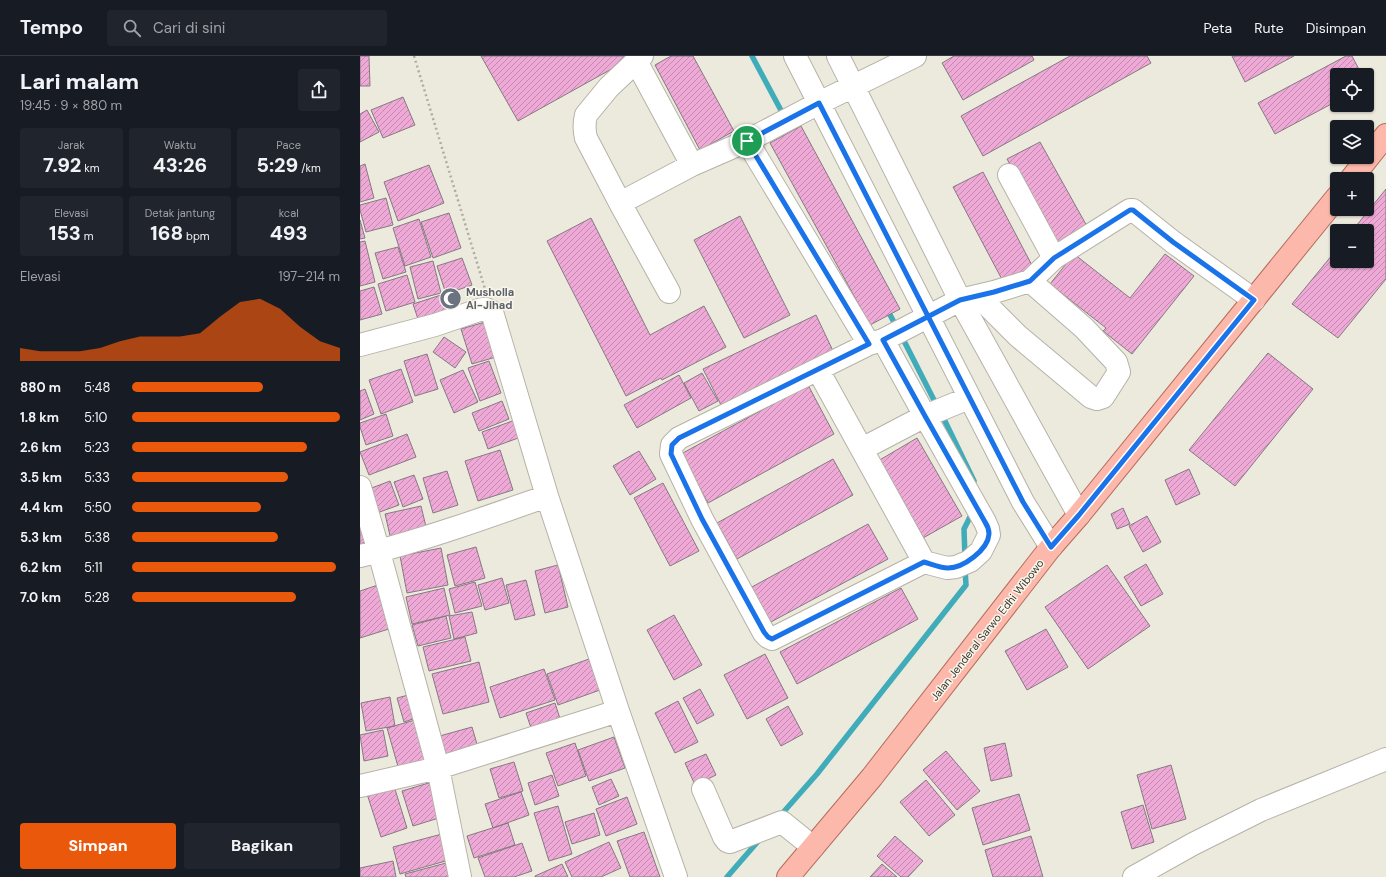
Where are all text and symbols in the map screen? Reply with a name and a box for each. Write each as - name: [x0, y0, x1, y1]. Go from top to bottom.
- search box: [107, 10, 387, 46]
- text: Tempo: [20, 15, 83, 40]
- icon: search: [121, 17, 143, 39]
- text: Cari di sini: [153, 18, 225, 38]
- text: Peta: [1204, 19, 1232, 37]
- text: Rute: [1254, 19, 1284, 37]
- text: Disimpan: [1306, 19, 1366, 37]
- text: Lari malam: [20, 67, 139, 96]
- map controls: [1330, 68, 1374, 268]
- button: locate: [1330, 68, 1374, 112]
- button: share: [298, 69, 340, 111]
- text: 19:45 · 9 × 880 m: [20, 97, 122, 114]
- button: layers: [1330, 120, 1374, 164]
- pin: [730, 124, 764, 158]
- icon: arrive: [736, 130, 758, 152]
- text: Jarak: [58, 138, 85, 152]
- text: Waktu: [164, 138, 196, 152]
- text: Pace: [276, 138, 301, 152]
- text: 7.92: [43, 152, 81, 178]
- text: 43:26: [153, 152, 207, 178]
- text: 5:29: [256, 152, 298, 178]
- text: km: [81, 161, 100, 175]
- text: /km: [298, 161, 321, 175]
- button: +: [1330, 172, 1374, 216]
- text: Elevasi: [54, 206, 89, 220]
- text: Detak jantung: [145, 206, 215, 220]
- text: kcal: [279, 206, 299, 220]
- text: 153: [49, 220, 81, 246]
- text: 168: [150, 220, 183, 246]
- text: 493: [270, 220, 308, 246]
- button: −: [1330, 224, 1374, 268]
- text: m: [81, 229, 94, 243]
- text: bpm: [183, 229, 210, 243]
- text: Elevasi: [20, 268, 61, 285]
- text: 197–214 m: [278, 268, 340, 285]
- mosque icon: Musholla Al-Jihad: [437, 285, 463, 311]
- place label: Musholla Al-Jihad: [466, 285, 514, 312]
- text: 880 m: [20, 379, 61, 396]
- text: 5:48: [84, 379, 110, 396]
- text: 1.8 km: [20, 409, 59, 426]
- text: 5:10: [84, 409, 108, 426]
- text: 2.6 km: [20, 439, 61, 456]
- text: 5:23: [84, 439, 110, 456]
- text: 3.5 km: [20, 469, 62, 486]
- text: 5:33: [84, 469, 110, 486]
- text: 4.4 km: [20, 499, 63, 516]
- text: 5:50: [84, 499, 111, 516]
- text: 5.3 km: [20, 529, 62, 546]
- text: 5:38: [84, 529, 110, 546]
- street label: Jalan Jenderal Sarwo Edhi Wibowo: [927, 556, 1047, 704]
- text: 6.2 km: [20, 559, 61, 576]
- text: 5:11: [84, 559, 103, 576]
- text: 7.0 km: [20, 589, 61, 606]
- text: 5:28: [84, 589, 110, 606]
- button: Simpan: [20, 823, 176, 869]
- button: Bagikan: [184, 823, 340, 869]

